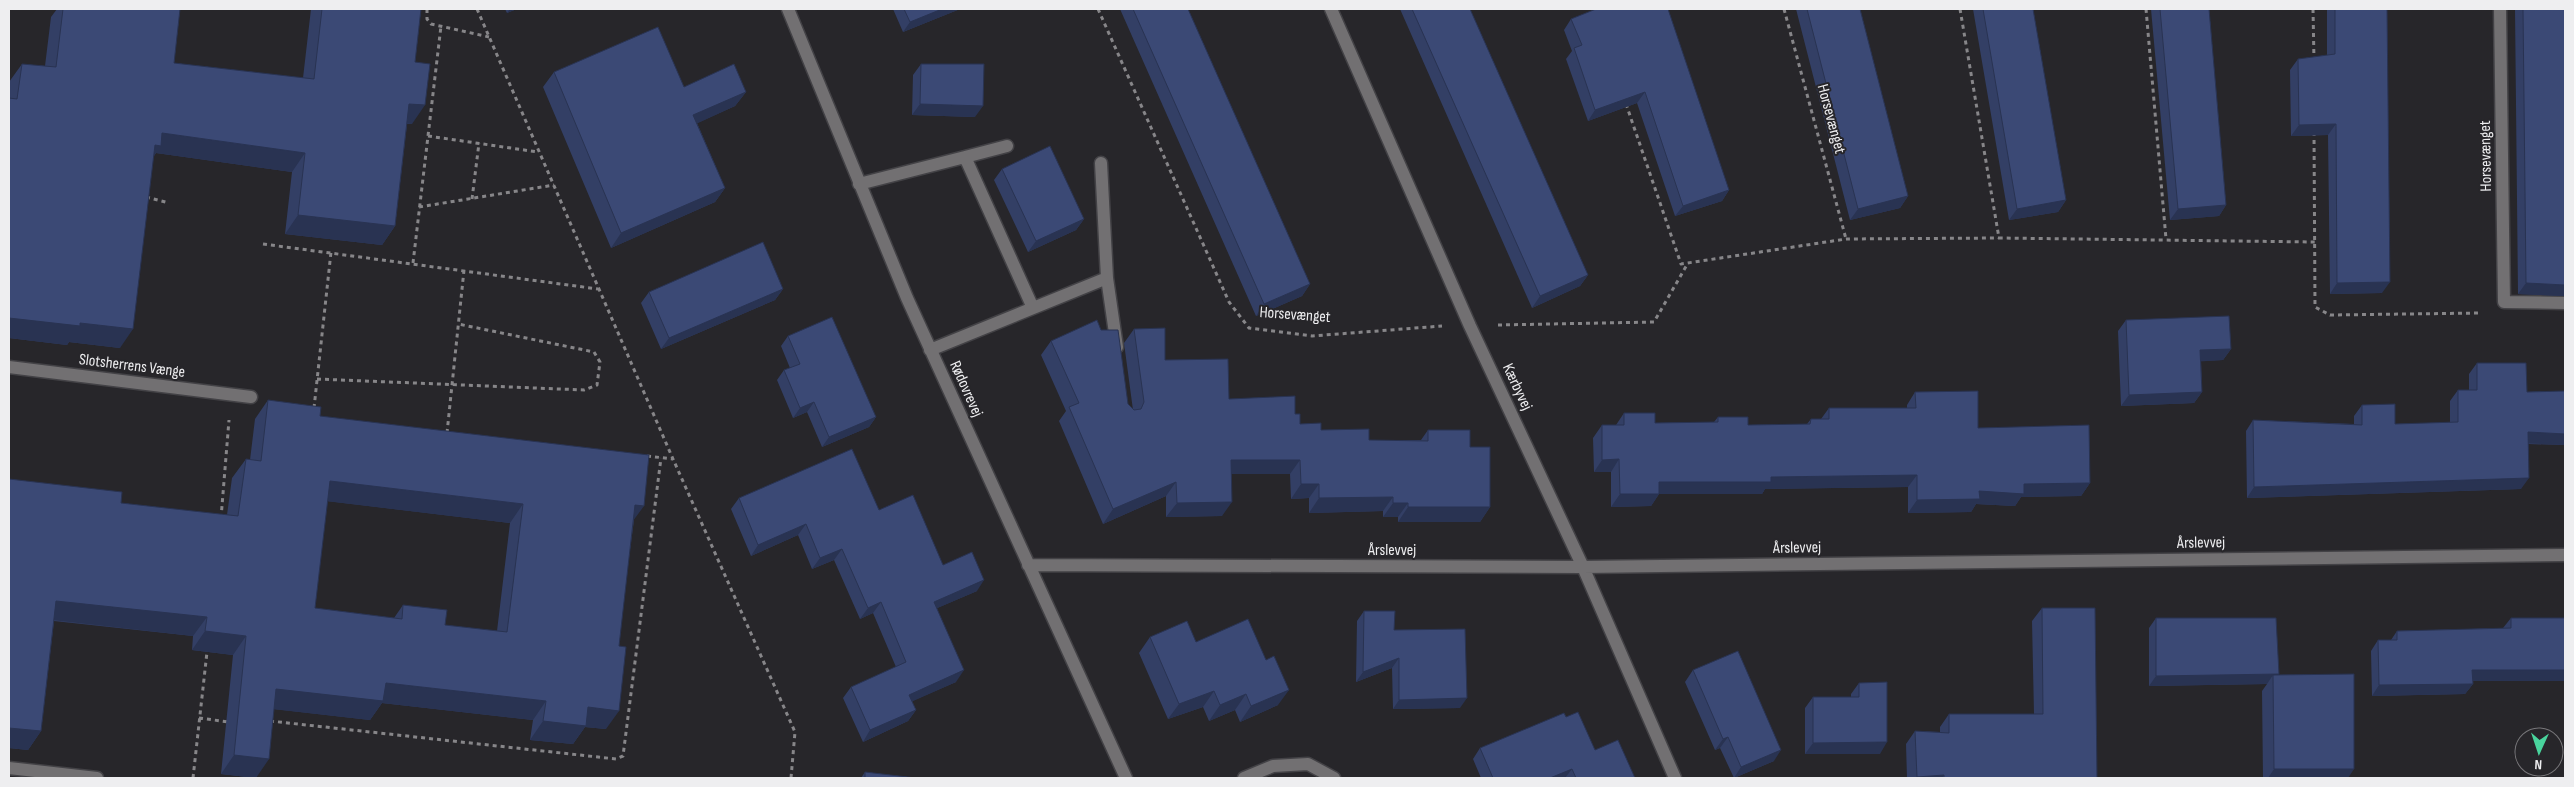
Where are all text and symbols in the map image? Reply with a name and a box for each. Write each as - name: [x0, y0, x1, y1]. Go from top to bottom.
- street label: Horsevænget: [1813, 82, 1849, 156]
- street label: Horsevænget: [2476, 120, 2496, 192]
- street label: Horsevænget: [1259, 303, 1331, 327]
- street label: Slotsherrens Vænge: [78, 350, 186, 382]
- street label: Rødovrevej: [945, 358, 987, 420]
- street label: Kærbyvej: [1498, 361, 1536, 414]
- street label: Årslevvej: [2176, 533, 2225, 553]
- street label: Årslevvej: [1772, 538, 1821, 558]
- street label: Årslevvej: [1367, 541, 1416, 560]
- north arrow: [2514, 727, 2564, 777]
- text: N: [2534, 756, 2543, 773]

